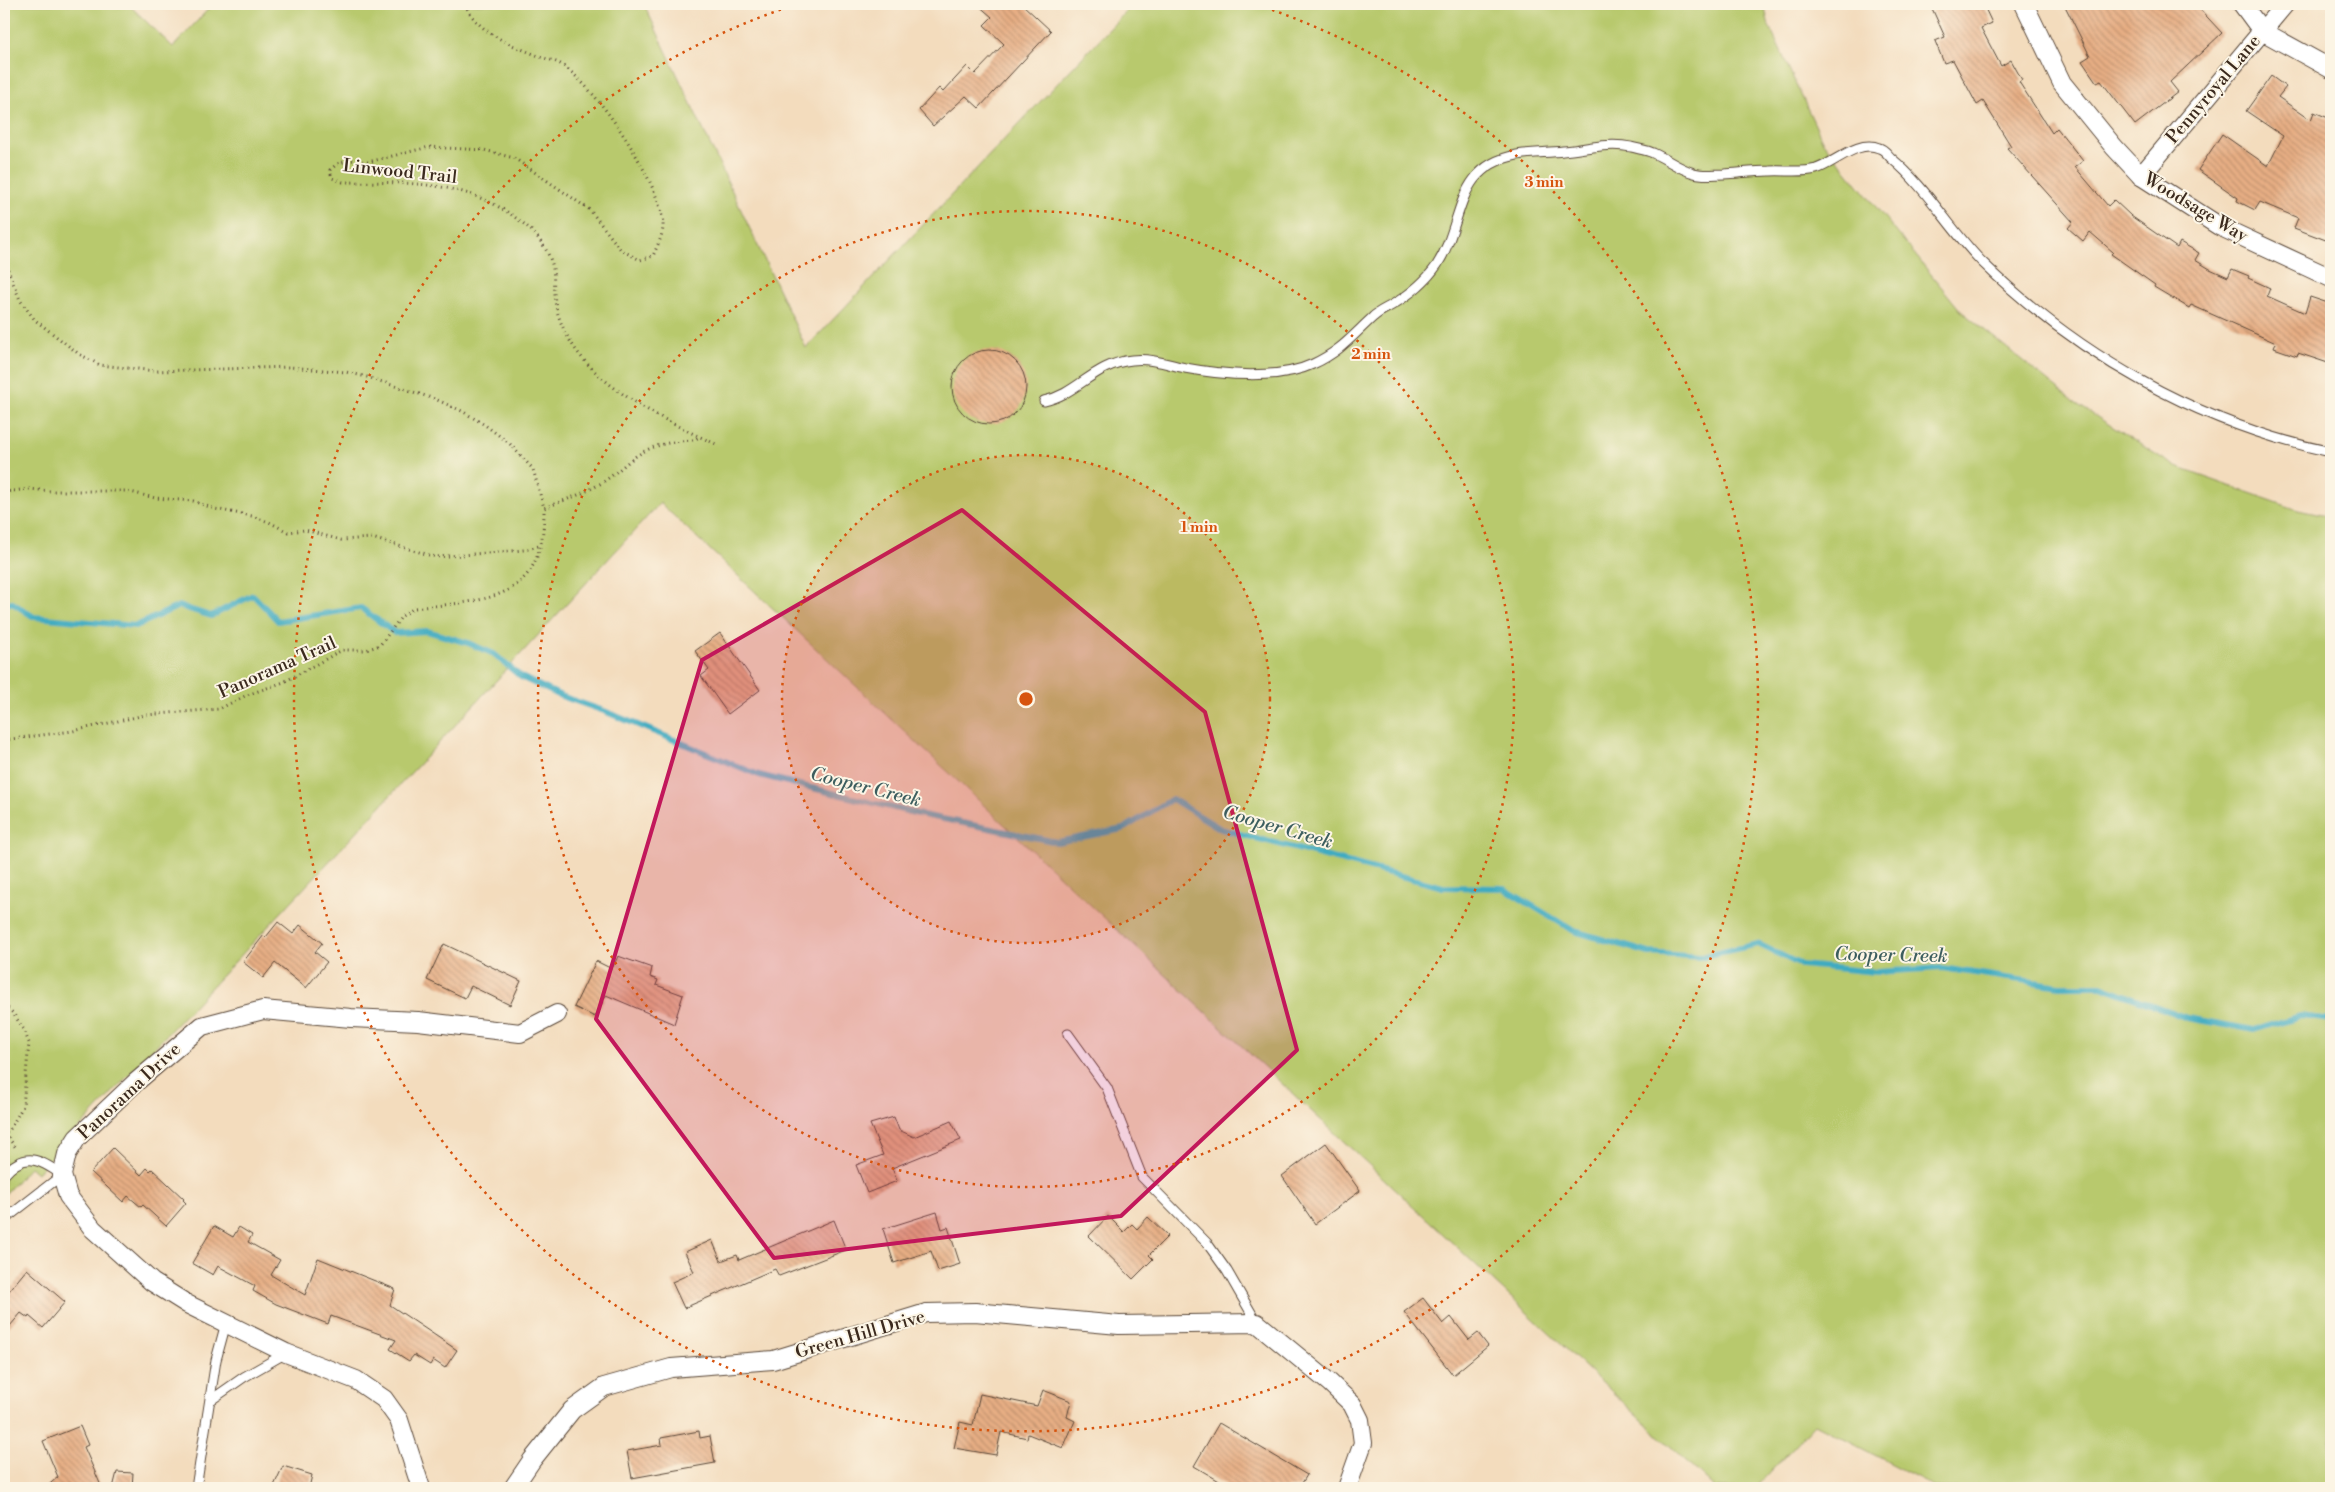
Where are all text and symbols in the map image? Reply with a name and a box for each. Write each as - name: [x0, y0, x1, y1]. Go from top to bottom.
- street label: Pennyroyal Lane: [2161, 30, 2266, 149]
- street label: Linwood Trail: [342, 154, 459, 189]
- street label: Woodsage Way: [2139, 167, 2252, 248]
- text: 3 min: [1524, 173, 1564, 192]
- text: 2 min: [1351, 345, 1391, 364]
- text: 1 min: [1180, 518, 1218, 537]
- street label: Panorama Trail: [215, 631, 340, 704]
- centre of rings: [1017, 690, 1035, 708]
- water label: Cooper Creek: [808, 762, 924, 812]
- water label: Cooper Creek: [1220, 800, 1336, 854]
- water label: Cooper Creek: [1834, 942, 1948, 968]
- street label: Panorama Drive: [73, 1038, 186, 1145]
- street label: Green Hill Drive: [793, 1305, 928, 1364]

